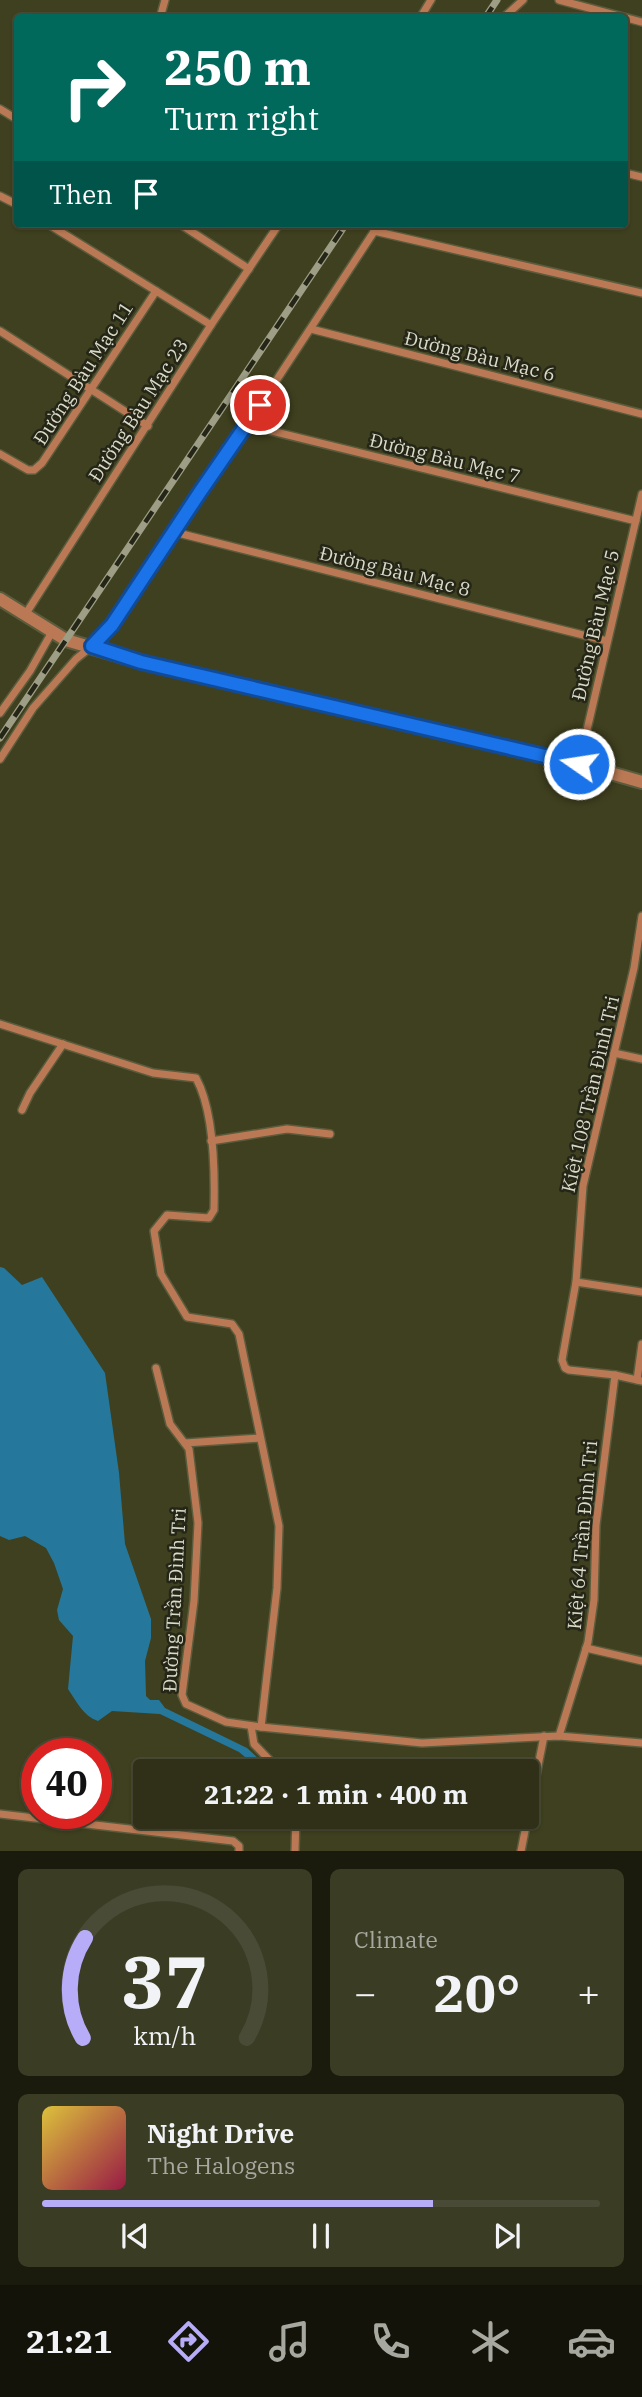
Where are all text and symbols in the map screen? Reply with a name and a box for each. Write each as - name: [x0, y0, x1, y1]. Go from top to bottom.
- text: 250 m: [164, 35, 311, 98]
- icon: right: [49, 42, 140, 133]
- text: Turn right: [164, 97, 319, 139]
- icon: arrive: [127, 175, 165, 213]
- text: Then: [49, 177, 113, 211]
- street label: Đường Bàu Mạc 11: [28, 297, 138, 449]
- street label: Đường Bàu Mạc 6: [402, 326, 558, 386]
- street label: Đường Bàu Mạc 23: [83, 334, 193, 486]
- pin: [230, 375, 290, 435]
- icon: arrive: [241, 386, 279, 424]
- street label: Đường Bàu Mạc 7: [367, 428, 523, 488]
- street label: Đường Bàu Mạc 8: [317, 541, 473, 601]
- street label: Đường Bàu Mạc 5: [566, 547, 624, 703]
- position arrow: [542, 727, 616, 801]
- street label: Kiệt 108 Trần Đình Tri: [556, 993, 624, 1195]
- street label: Kiệt 64 Trần Đình Tri: [562, 1439, 602, 1631]
- street label: Đường Trần Đình Tri: [157, 1507, 191, 1693]
- speed limit sign: 40: [21, 1738, 112, 1829]
- text: 21:22 · 1 min · 400 m: [204, 1777, 468, 1811]
- text: Climate: [354, 1924, 438, 1954]
- text: 37: [121, 1934, 209, 2029]
- text: 20°: [434, 1959, 520, 2026]
- text: −: [354, 1968, 377, 2017]
- text: +: [577, 1968, 600, 2017]
- text: km/h: [133, 2019, 197, 2052]
- text: Night Drive: [147, 2116, 294, 2150]
- text: The Halogens: [147, 2150, 295, 2180]
- icon: previous: [116, 2217, 154, 2255]
- icon: pause: [302, 2217, 340, 2255]
- icon: next: [488, 2217, 526, 2255]
- icon: directions: [164, 2317, 213, 2366]
- icon: music: [265, 2317, 314, 2366]
- icon: phone: [366, 2317, 415, 2366]
- icon: climate: [466, 2317, 515, 2366]
- icon: car: [567, 2317, 616, 2366]
- text: 21:21: [26, 2320, 112, 2362]

